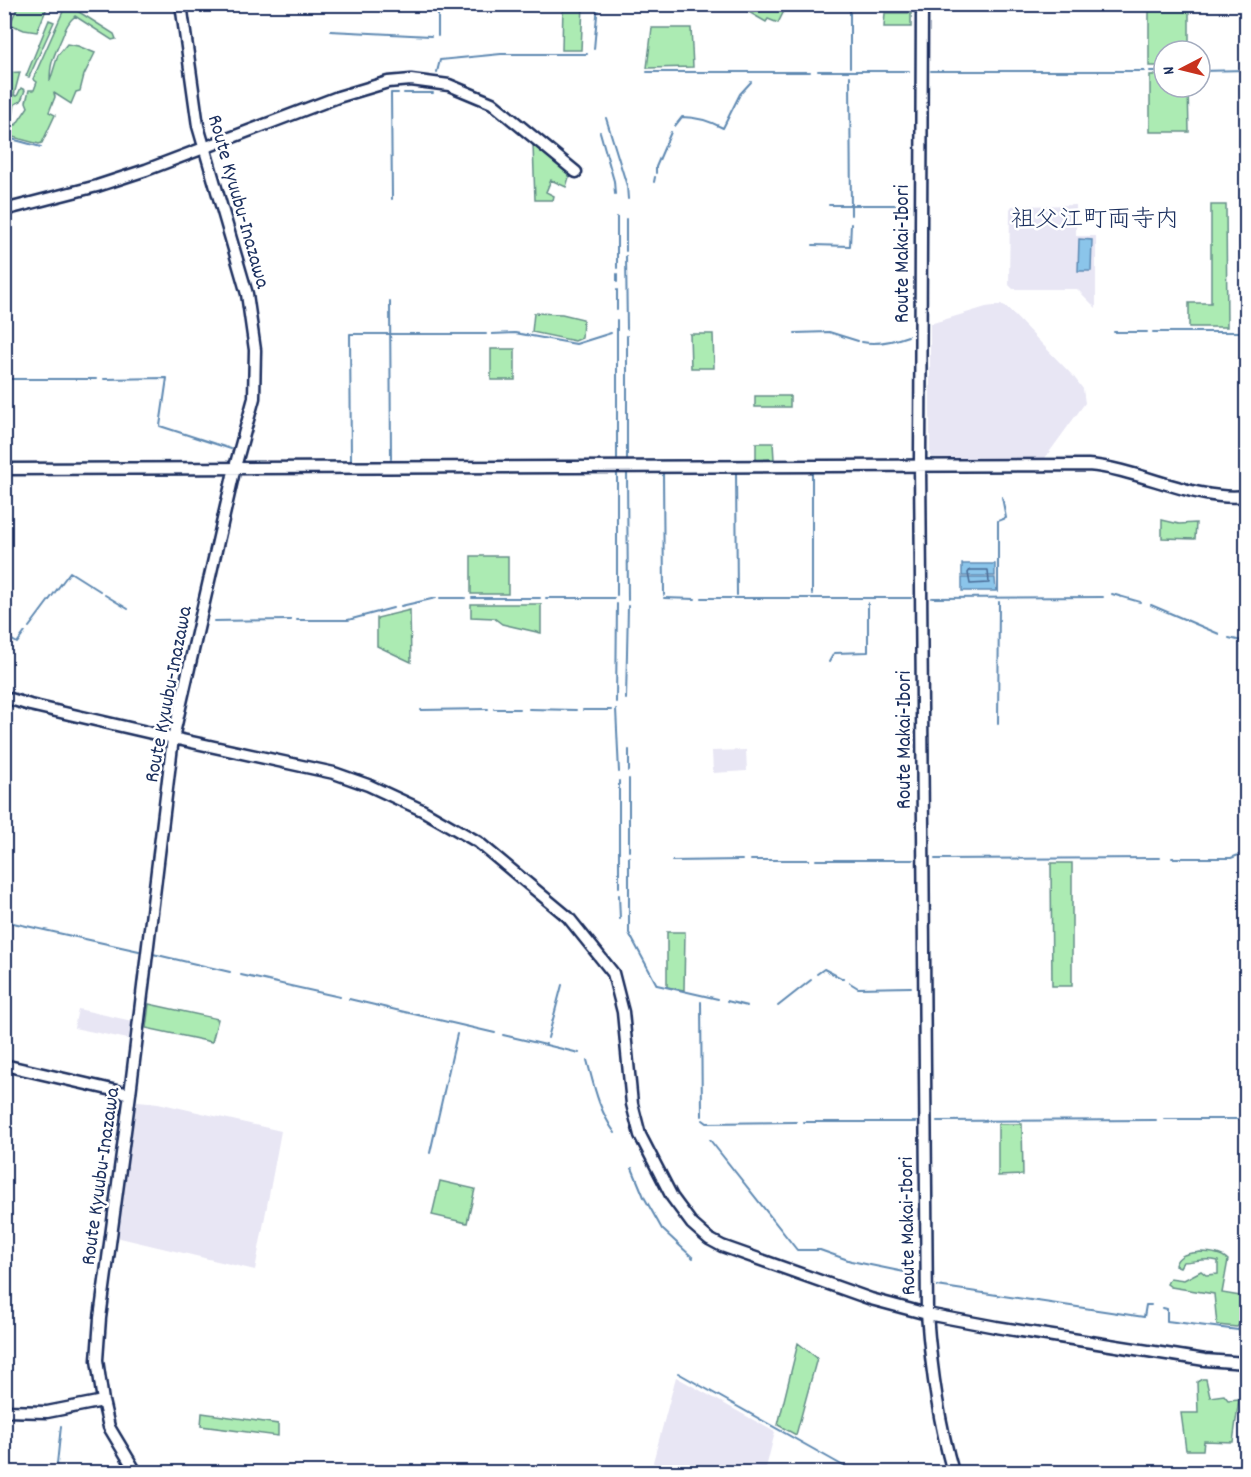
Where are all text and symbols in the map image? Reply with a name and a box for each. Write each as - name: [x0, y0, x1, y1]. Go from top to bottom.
- north arrow: [1152, 39, 1212, 99]
- text: N: [1158, 65, 1181, 76]
- street label: Route Kyuubu-Inazawa: [198, 112, 277, 293]
- street label: Route Makai-Ibori: [889, 185, 919, 323]
- district label: 祖父江町両寺内: [1011, 204, 1179, 238]
- street label: Route Kyuubu-Inazawa: [138, 603, 202, 785]
- street label: Route Makai-Ibori: [891, 671, 921, 809]
- street label: Route Kyuubu-Inazawa: [75, 1084, 129, 1267]
- street label: Route Makai-Ibori: [893, 1156, 925, 1296]

